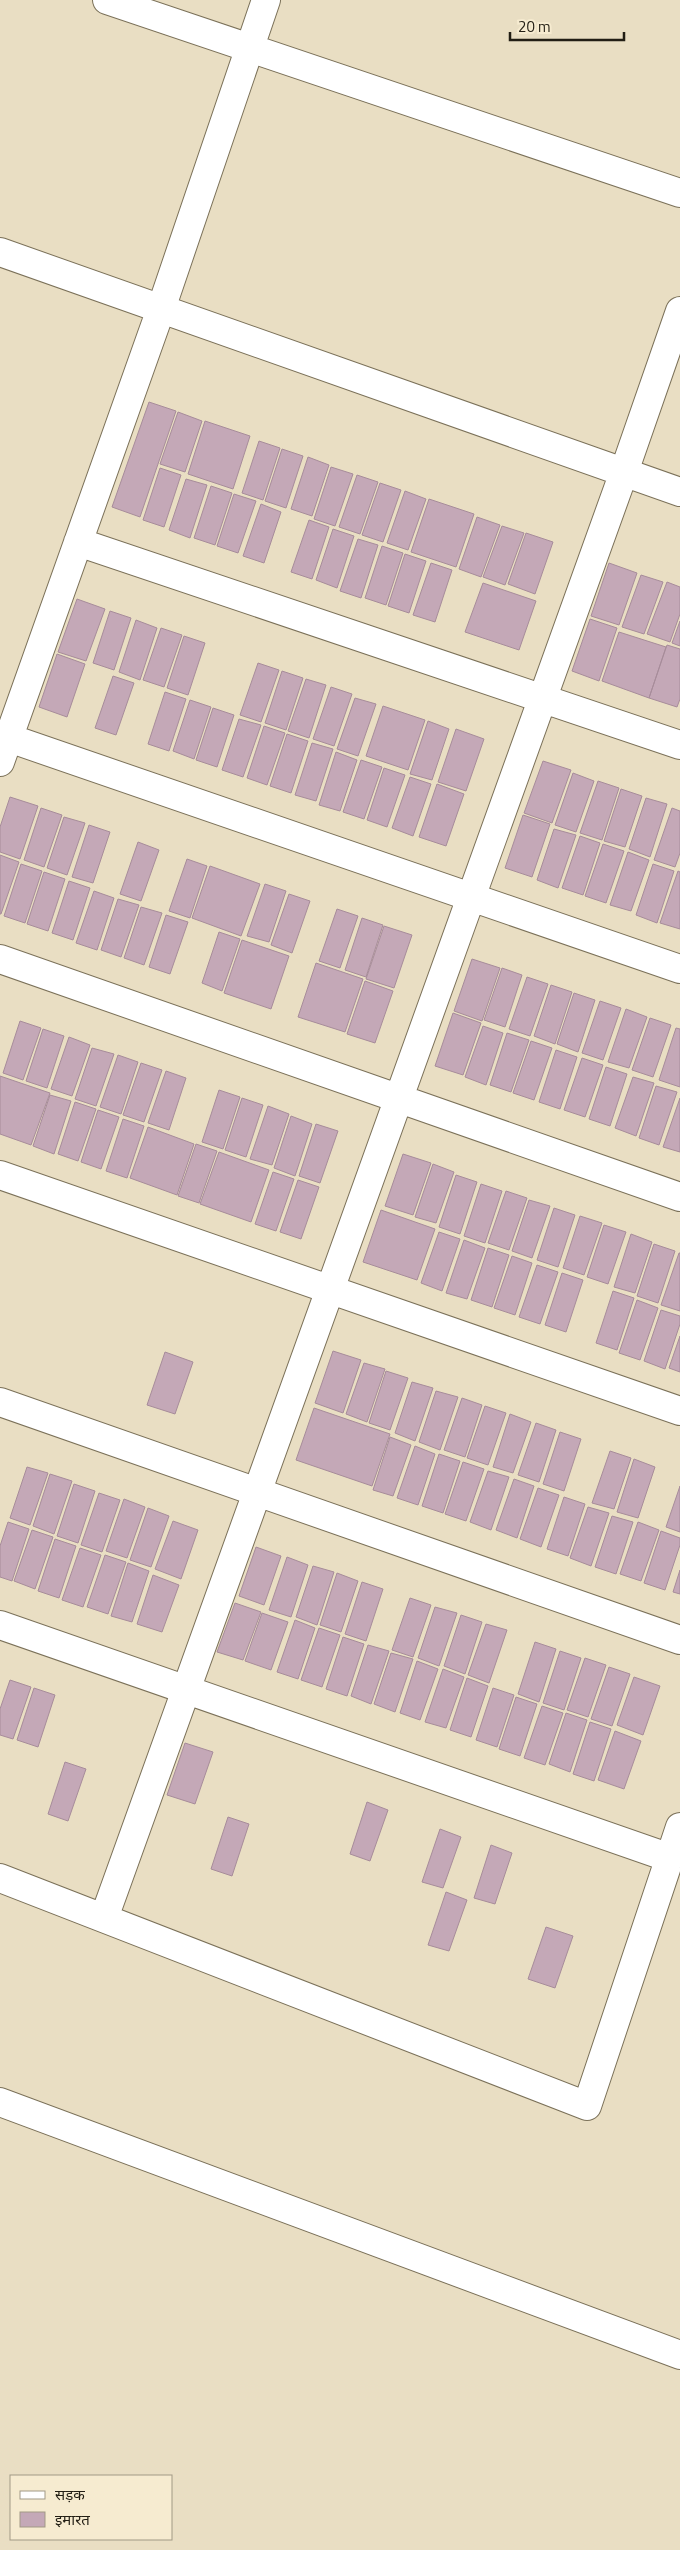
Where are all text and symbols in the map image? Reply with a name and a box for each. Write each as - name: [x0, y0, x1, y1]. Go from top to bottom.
- scale bar: [510, 10, 624, 42]
- text: 20 m: [518, 15, 551, 38]
- legend: [10, 2475, 172, 2540]
- text: सड़क: [55, 2483, 85, 2506]
- text: इमारत: [55, 2508, 90, 2531]

